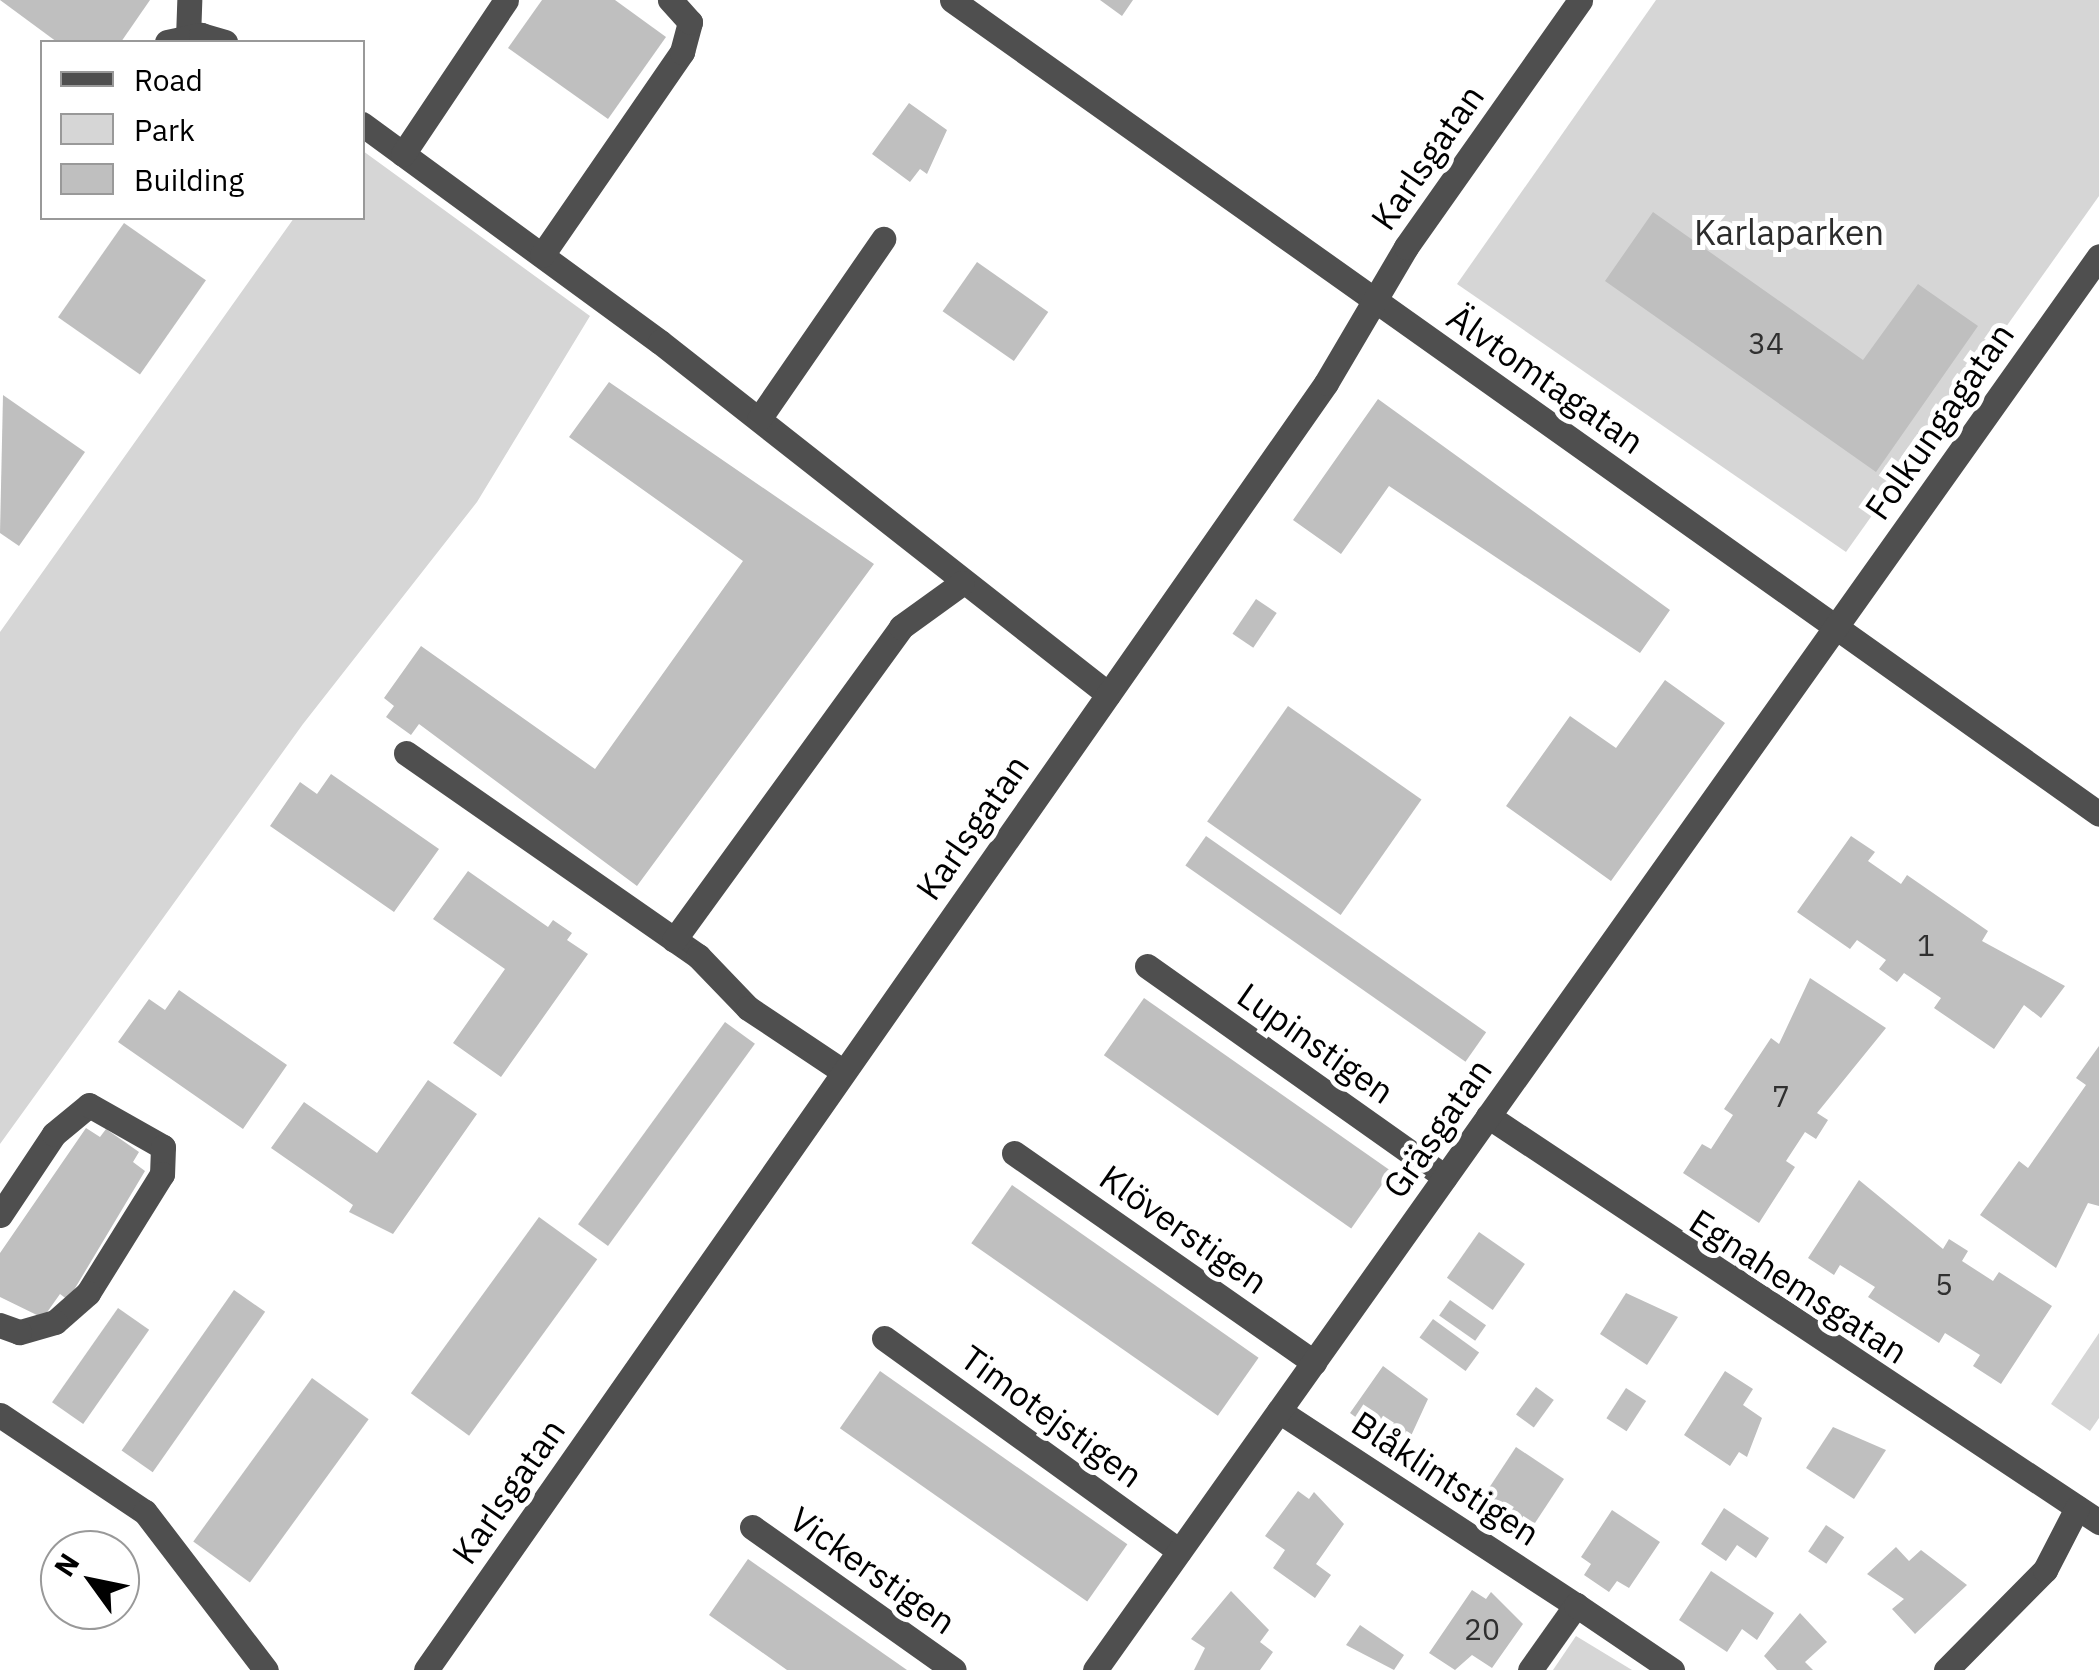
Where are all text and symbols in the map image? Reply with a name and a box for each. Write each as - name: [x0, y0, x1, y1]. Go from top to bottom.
- legend: [40, 40, 365, 220]
- text: Road: [134, 60, 203, 99]
- street label: Karlsgatan: [1362, 76, 1492, 238]
- text: Park: [134, 110, 195, 149]
- text: Building: [134, 160, 244, 199]
- park label: Karlaparken: [1694, 211, 1884, 253]
- street label: Älvtomtagatan: [1440, 296, 1652, 462]
- street label: Folkungagatan: [1856, 314, 2022, 528]
- house number: 34: [1748, 325, 1784, 361]
- street label: Karlsgatan: [907, 746, 1037, 908]
- house number: 1: [1917, 927, 1935, 963]
- street label: Lupinstigen: [1230, 974, 1402, 1112]
- street label: Gräsgatan: [1374, 1050, 1500, 1206]
- house number: 7: [1772, 1078, 1790, 1114]
- street label: Klöverstigen: [1092, 1156, 1276, 1302]
- street label: Egnahemsgatan: [1682, 1200, 1916, 1372]
- house number: 5: [1935, 1266, 1953, 1302]
- street label: Timotejstigen: [953, 1336, 1151, 1496]
- street label: Blåklintstigen: [1344, 1402, 1548, 1554]
- street label: Karlsgatan: [443, 1410, 573, 1572]
- street label: Vickerstigen: [782, 1498, 964, 1642]
- north arrow: [40, 1530, 140, 1630]
- text: N: [45, 1546, 87, 1583]
- house number: 20: [1464, 1611, 1500, 1647]

